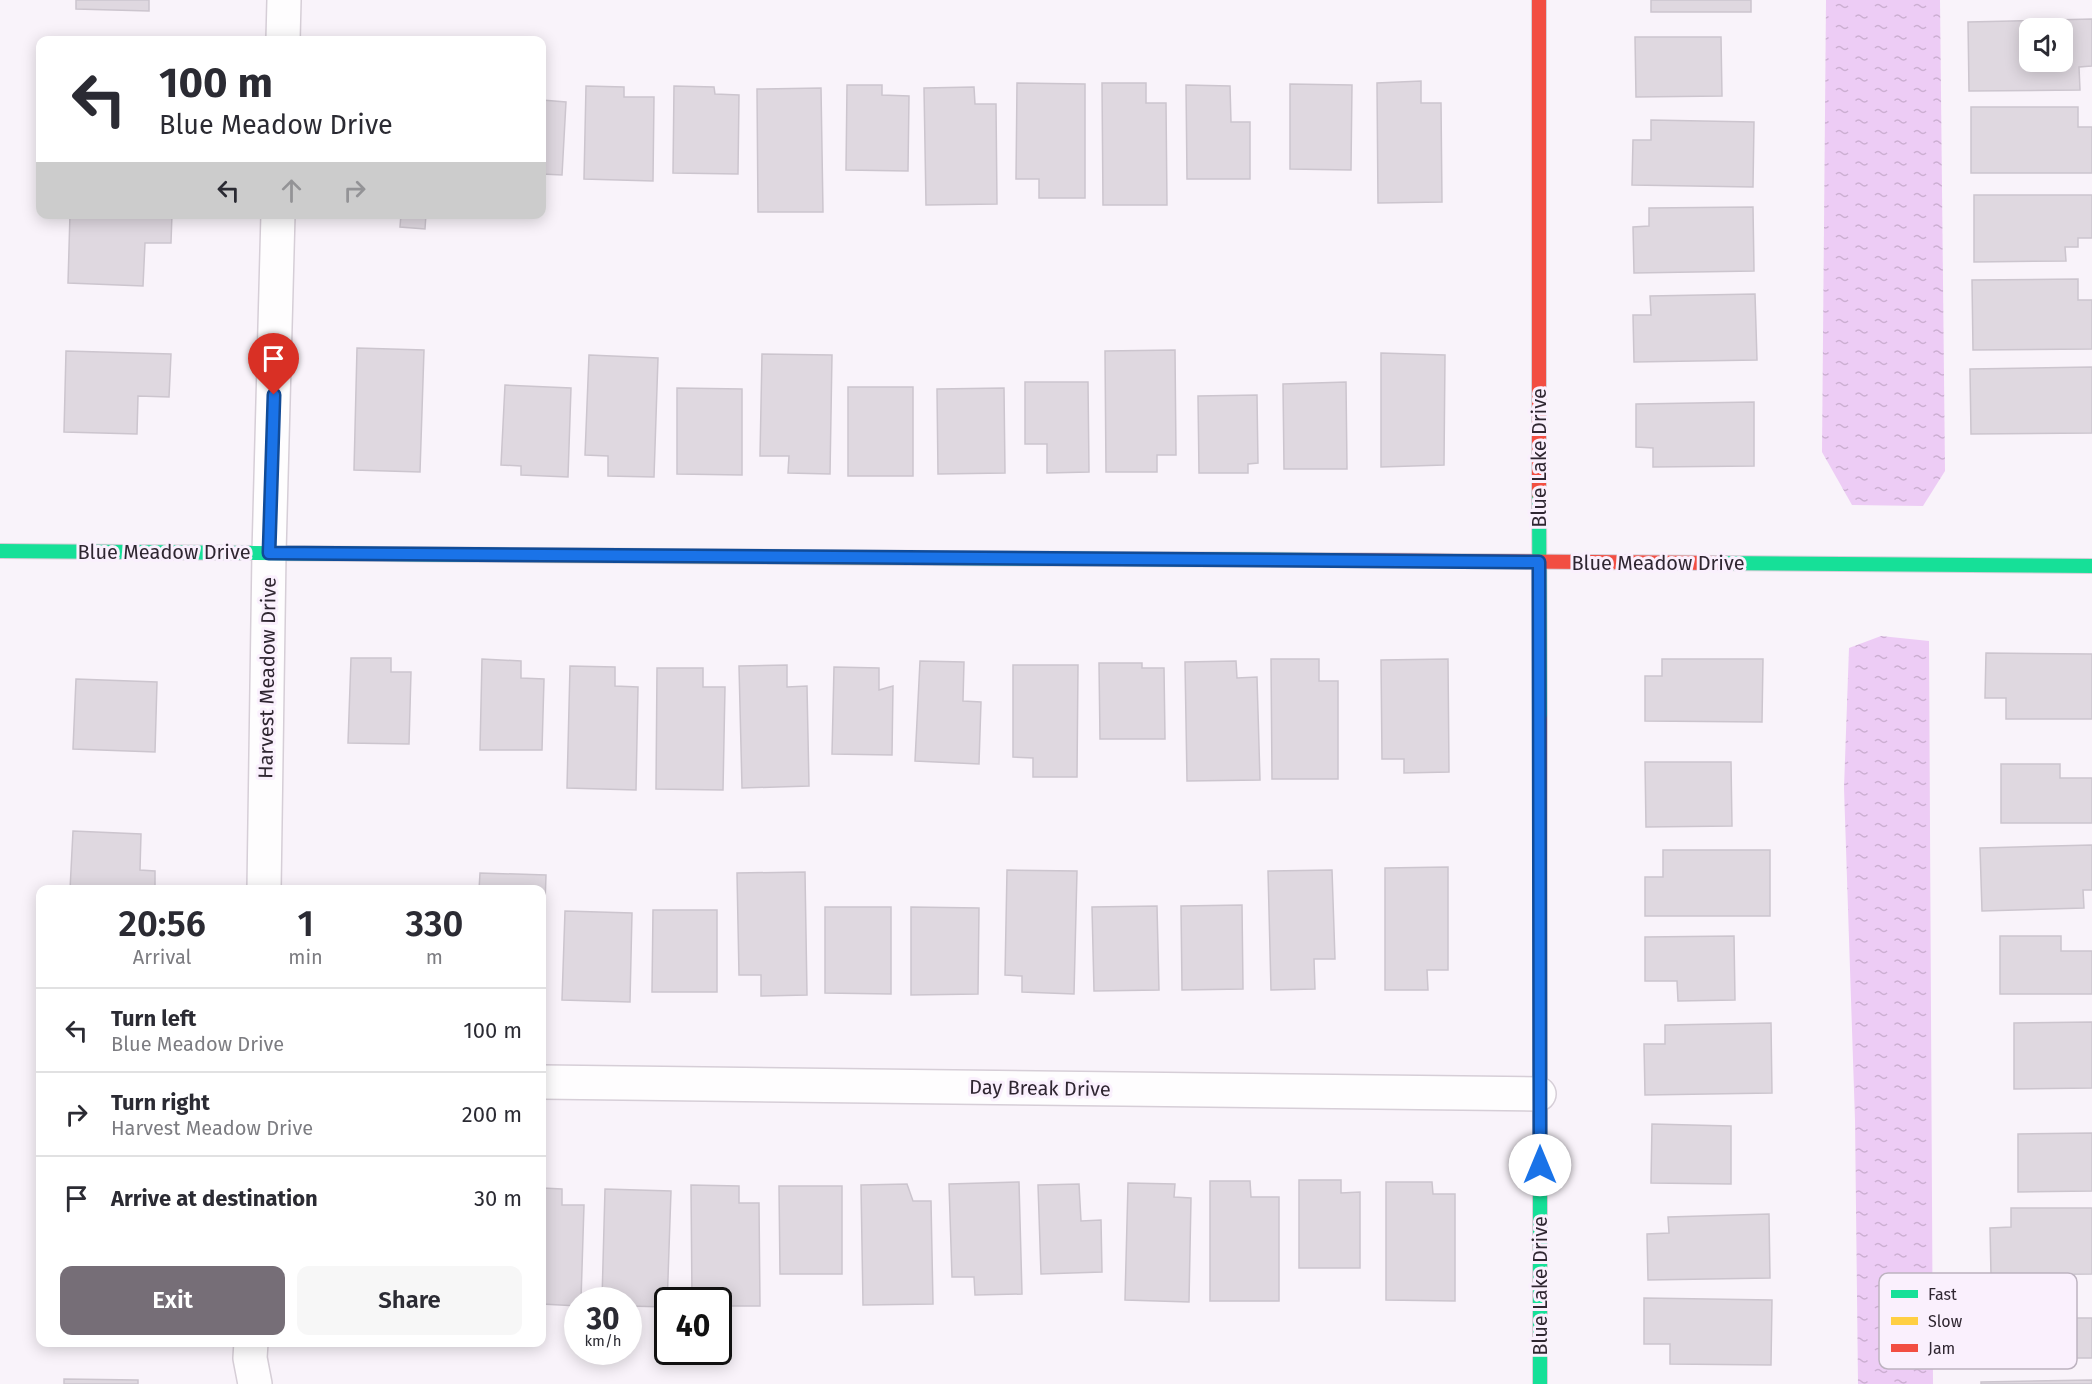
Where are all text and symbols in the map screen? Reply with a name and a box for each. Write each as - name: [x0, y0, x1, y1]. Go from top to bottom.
- map controls: [2019, 18, 2073, 72]
- button: sound: [2019, 18, 2073, 72]
- text: 100 m: [159, 58, 273, 108]
- icon: left: [60, 60, 138, 138]
- text: Blue Meadow Drive: [159, 109, 393, 141]
- icon: left: [212, 174, 245, 207]
- icon: ahead: [275, 174, 308, 207]
- icon: right: [338, 174, 371, 207]
- pin: [248, 333, 299, 395]
- icon: arrive: [257, 342, 290, 375]
- street label: Blue Lake Drive: [1527, 388, 1551, 528]
- street label: Blue Meadow Drive: [77, 540, 251, 564]
- street label: Blue Meadow Drive: [1571, 551, 1745, 575]
- street label: Harvest Meadow Drive: [253, 577, 281, 779]
- text: 20:56: [119, 902, 206, 946]
- text: 1: [297, 902, 314, 946]
- text: 330: [405, 902, 463, 946]
- text: Arrival: [133, 945, 191, 969]
- text: min: [288, 945, 323, 969]
- text: m: [426, 945, 443, 969]
- text: Turn left: [111, 1005, 196, 1032]
- icon: left: [60, 1014, 93, 1047]
- text: 100 m: [463, 1017, 522, 1044]
- text: Blue Meadow Drive: [111, 1032, 284, 1056]
- street label: Day Break Drive: [969, 1075, 1111, 1101]
- text: Turn right: [111, 1089, 210, 1116]
- icon: right: [60, 1098, 93, 1131]
- text: 200 m: [462, 1101, 522, 1128]
- text: Harvest Meadow Drive: [111, 1116, 313, 1140]
- position arrow: [1508, 1133, 1572, 1197]
- icon: arrive: [60, 1182, 93, 1215]
- text: Arrive at destination: [111, 1185, 318, 1212]
- text: 30 m: [474, 1185, 522, 1212]
- street label: Blue Lake Drive: [1528, 1216, 1552, 1356]
- button: Exit: [60, 1266, 285, 1335]
- button: Share: [297, 1266, 522, 1335]
- legend: [1879, 1273, 2077, 1369]
- text: Fast: [1928, 1285, 1957, 1304]
- speed limit sign: 40: [654, 1287, 732, 1365]
- text: 30: [586, 1301, 620, 1337]
- text: Slow: [1928, 1312, 1963, 1331]
- text: km/h: [584, 1332, 622, 1350]
- text: Jam: [1928, 1339, 1955, 1358]

